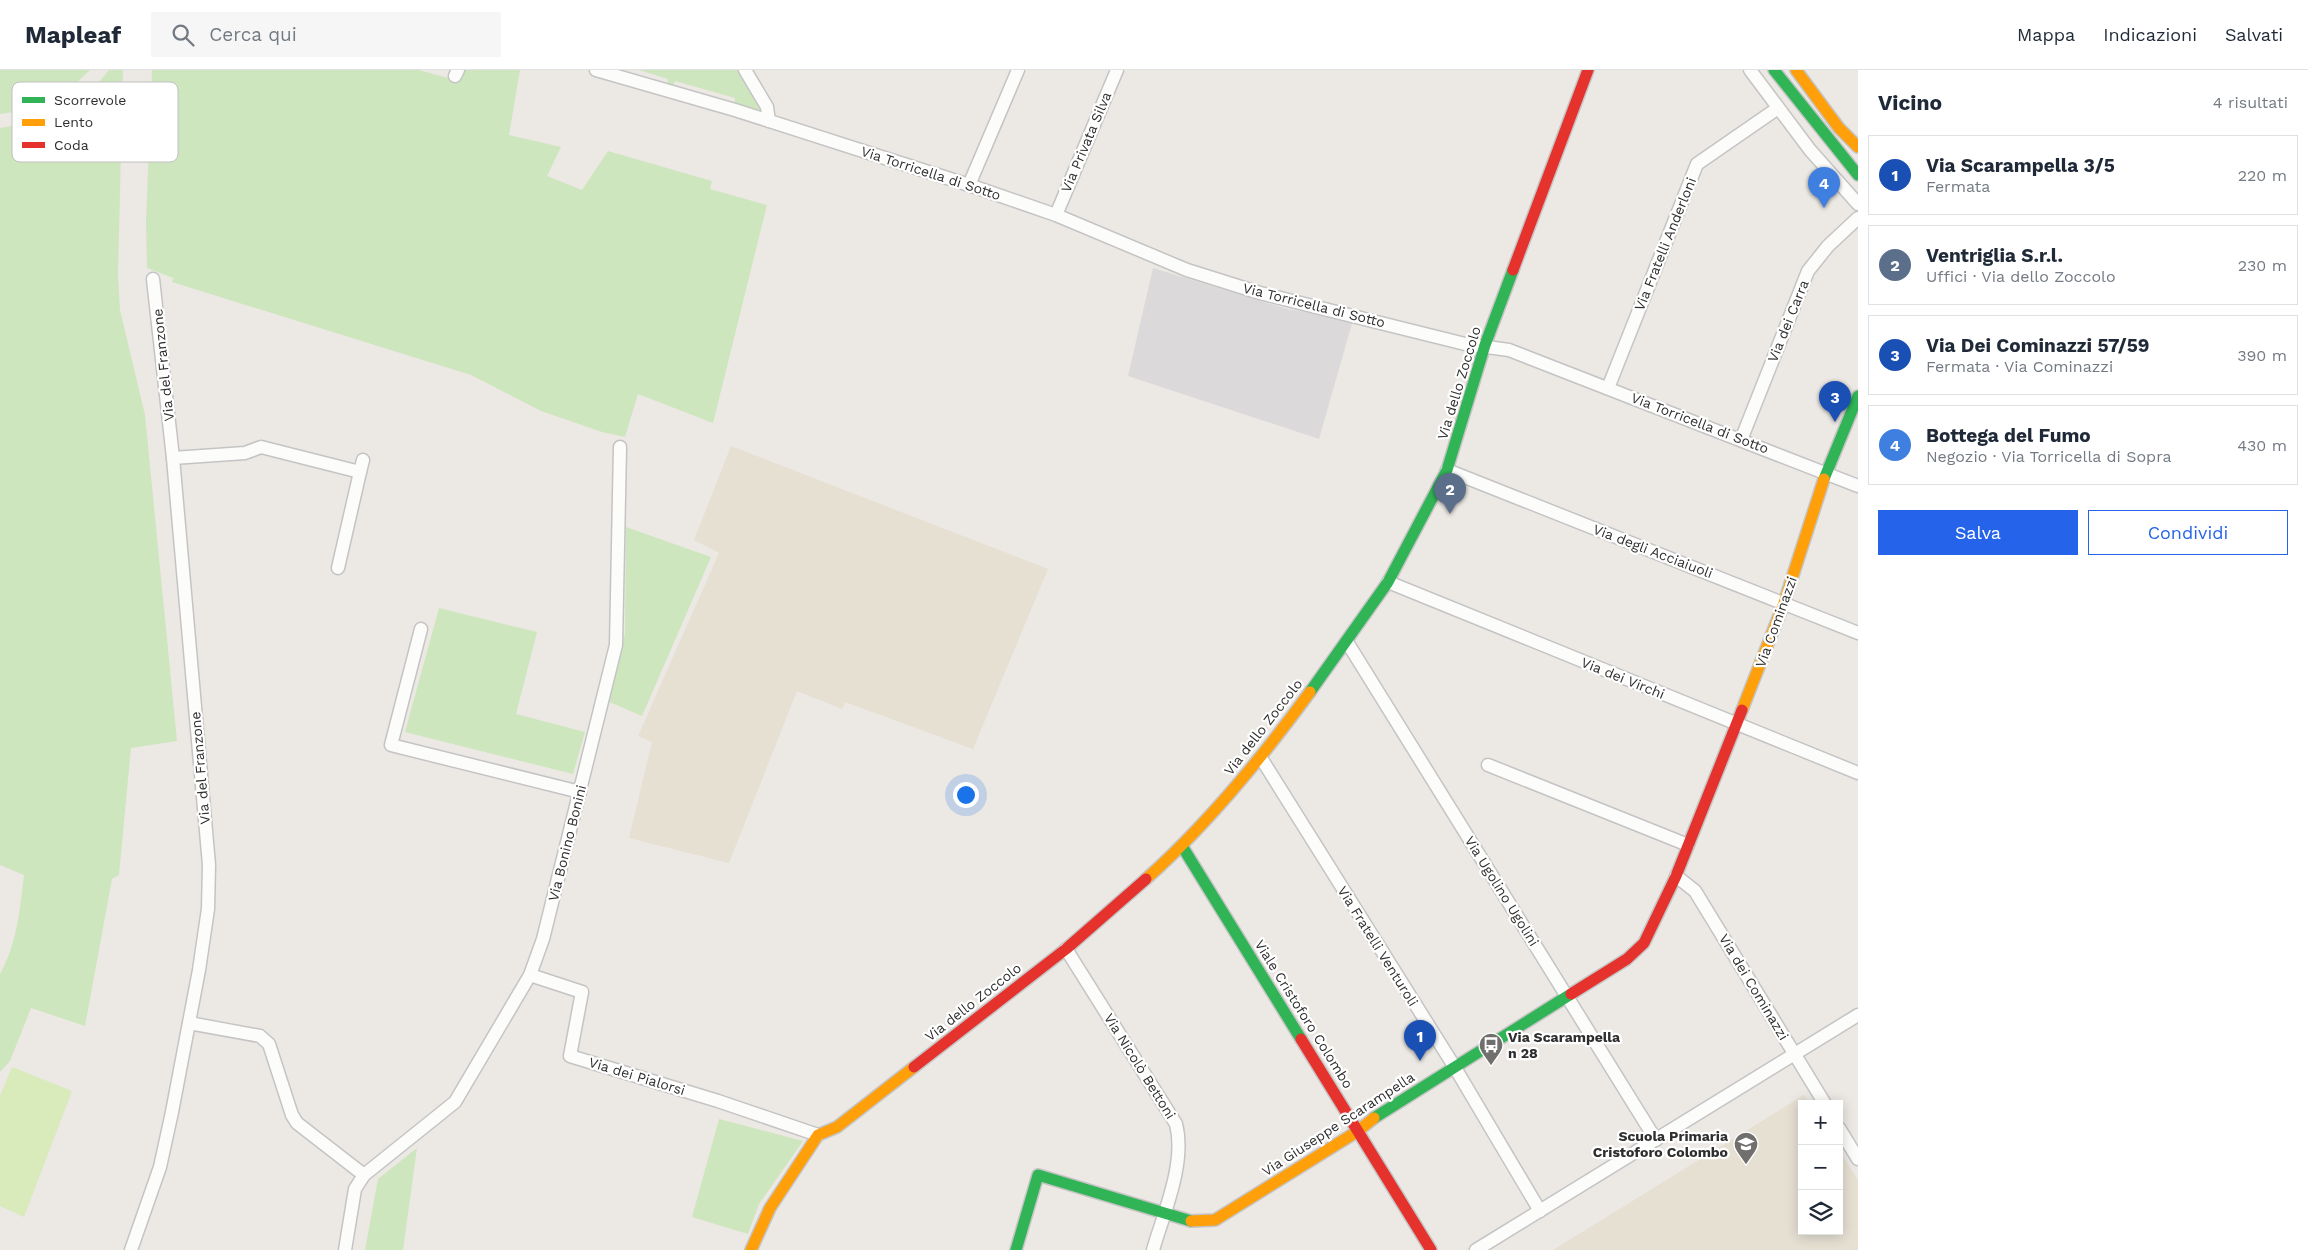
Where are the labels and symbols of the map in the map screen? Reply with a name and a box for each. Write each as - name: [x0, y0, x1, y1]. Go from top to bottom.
- legend: [12, 82, 178, 162]
- street label: Via Privata Silva: [1058, 89, 1114, 195]
- text: Scorrevole: [54, 92, 126, 108]
- text: Lento: [54, 114, 93, 130]
- text: Coda: [54, 137, 89, 153]
- street label: Via Torricella di Sotto: [859, 143, 1003, 203]
- pin: 4: [1808, 167, 1840, 208]
- street label: Via Fratelli Anderloni: [1631, 175, 1699, 313]
- street label: Via dei Carra: [1764, 278, 1812, 364]
- street label: Via Torricella di Sotto: [1241, 280, 1387, 330]
- street label: Via del Franzone: [149, 308, 177, 422]
- street label: Via dello Zoccolo: [1434, 325, 1484, 441]
- pin: 3: [1819, 381, 1851, 422]
- street label: Via Torricella di Sotto: [1629, 389, 1771, 457]
- pin: 2: [1434, 473, 1466, 514]
- street label: Via degli Acciaiuoli: [1591, 521, 1715, 581]
- street label: Via Cominazzi: [1752, 574, 1800, 670]
- street label: Via dei Virchi: [1579, 654, 1667, 702]
- street label: Via dello Zoccolo: [1221, 676, 1305, 778]
- street label: Via del Franzone: [187, 711, 213, 825]
- your location: [953, 782, 979, 808]
- street label: Via Bonino Bonini: [545, 783, 589, 903]
- street label: Via Ugolino Ugolini: [1462, 833, 1542, 949]
- street label: Via Fratelli Venturoli: [1335, 883, 1421, 1009]
- street label: Via dei Cominazzi: [1716, 931, 1792, 1043]
- street label: Viale Cristoforo Colombo: [1252, 937, 1356, 1091]
- street label: Via dello Zoccolo: [922, 960, 1024, 1044]
- street label: Via Nicolò Bettoni: [1101, 1010, 1179, 1122]
- pin: 1: [1404, 1020, 1436, 1061]
- place label: Via Scarampella n 28: [1508, 1029, 1621, 1061]
- bus stop icon: Via Scarampella n 28: [1478, 1032, 1504, 1066]
- street label: Via dei Pialorsi: [587, 1054, 687, 1098]
- street label: Via Giuseppe Scarampella: [1259, 1069, 1417, 1179]
- place label: Scuola Primaria Cristoforo Colombo: [1593, 1128, 1729, 1160]
- school or university icon: Scuola Primaria Cristoforo Colombo: [1733, 1131, 1759, 1165]

